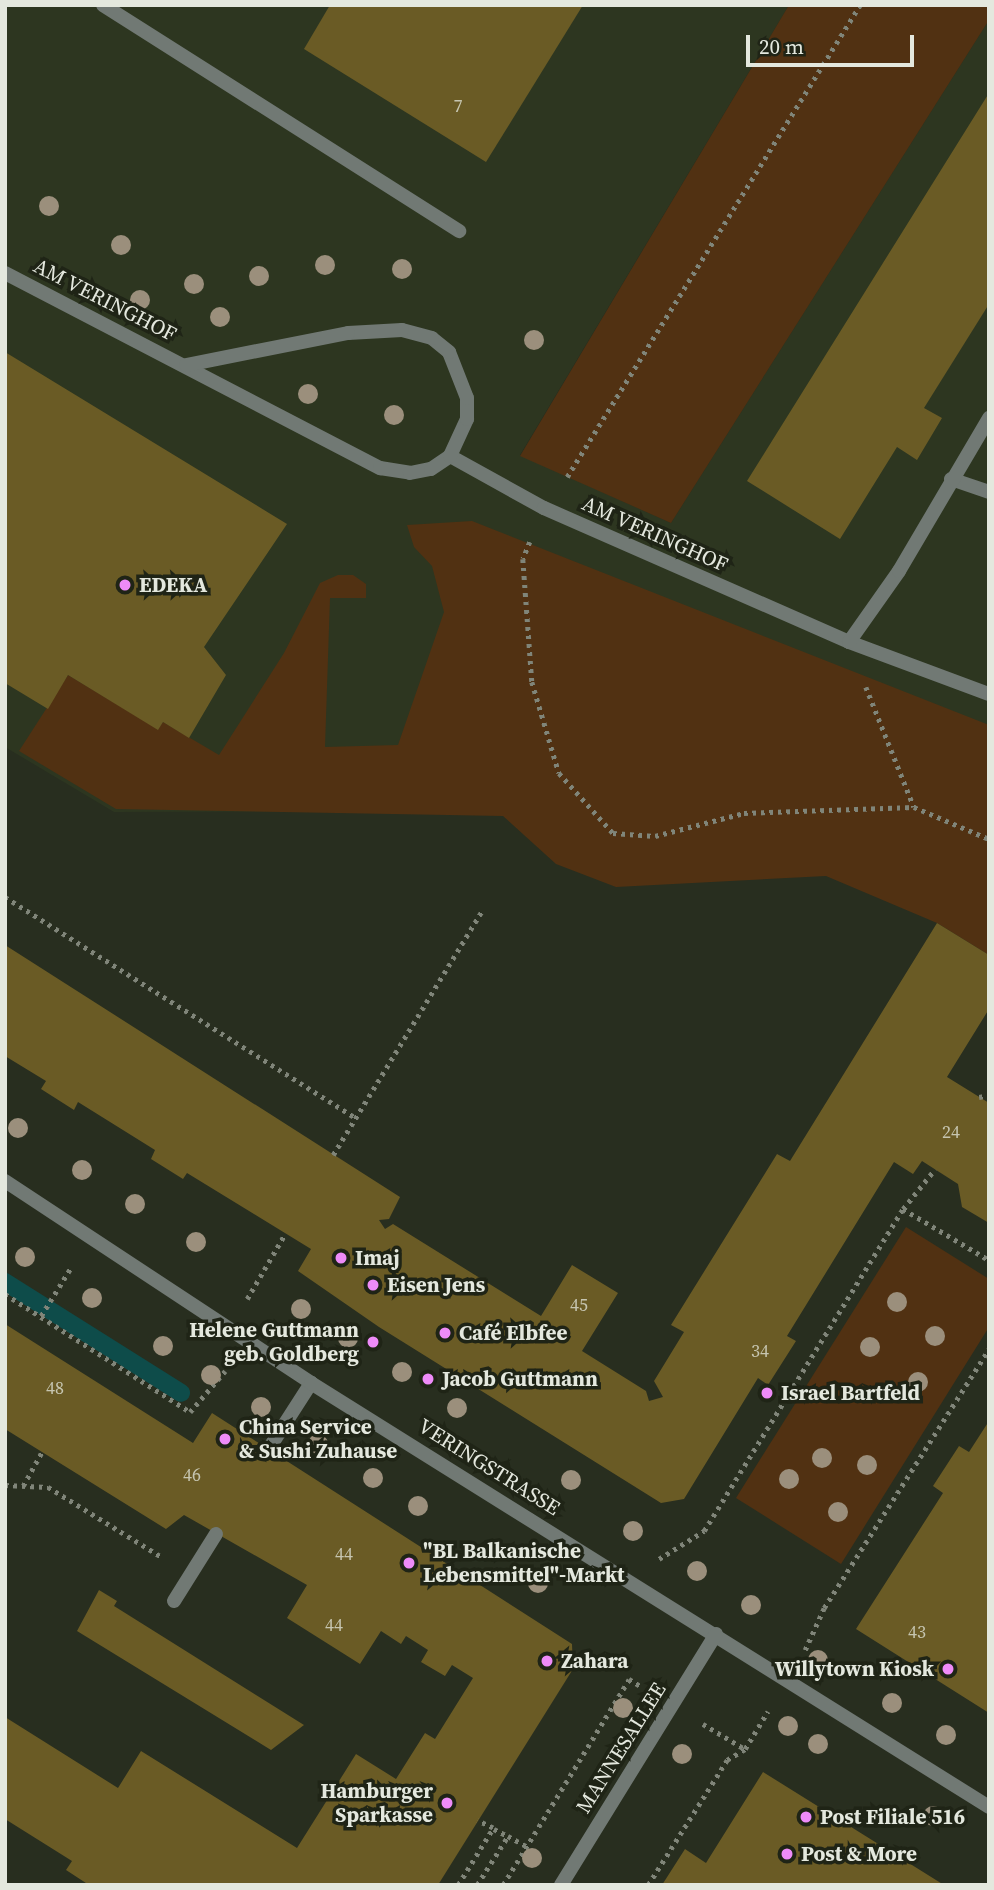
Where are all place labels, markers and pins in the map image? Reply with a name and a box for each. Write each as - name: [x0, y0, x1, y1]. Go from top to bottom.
- place label: EDEKA: [139, 572, 207, 598]
- marker: EDEKA: [117, 577, 133, 593]
- place label: Imaj: [355, 1245, 400, 1271]
- marker: Imaj: [333, 1250, 349, 1266]
- place label: Eisen Jens: [387, 1272, 485, 1298]
- marker: Eisen Jens: [365, 1277, 381, 1293]
- place label: Helene Guttmann geb. Goldberg: [189, 1317, 359, 1367]
- place label: Café Elbfee: [459, 1320, 567, 1346]
- marker: Café Elbfee: [437, 1325, 453, 1341]
- marker: Helene Guttmann geb. Goldberg: [365, 1334, 381, 1350]
- place label: Jacob Guttmann: [442, 1366, 598, 1392]
- marker: Jacob Guttmann: [420, 1371, 436, 1387]
- place label: Israel Bartfeld: [781, 1380, 920, 1406]
- marker: Israel Bartfeld: [759, 1385, 775, 1401]
- place label: China Service & Sushi Zuhause: [239, 1414, 397, 1464]
- marker: China Service & Sushi Zuhause: [217, 1431, 233, 1447]
- place label: "BL Balkanische Lebensmittel"-Markt: [423, 1538, 625, 1588]
- marker: "BL Balkanische Lebensmittel"-Markt: [401, 1555, 417, 1571]
- place label: Zahara: [561, 1648, 628, 1674]
- marker: Zahara: [539, 1653, 555, 1669]
- place label: Willytown Kiosk: [775, 1656, 934, 1682]
- marker: Willytown Kiosk: [940, 1661, 956, 1677]
- place label: Hamburger Sparkasse: [321, 1778, 433, 1828]
- marker: Hamburger Sparkasse: [439, 1795, 455, 1811]
- place label: Post Filiale 516: [820, 1804, 965, 1830]
- marker: Post Filiale 516: [798, 1809, 814, 1825]
- place label: Post & More: [801, 1841, 917, 1867]
- marker: Post & More: [779, 1846, 795, 1862]

